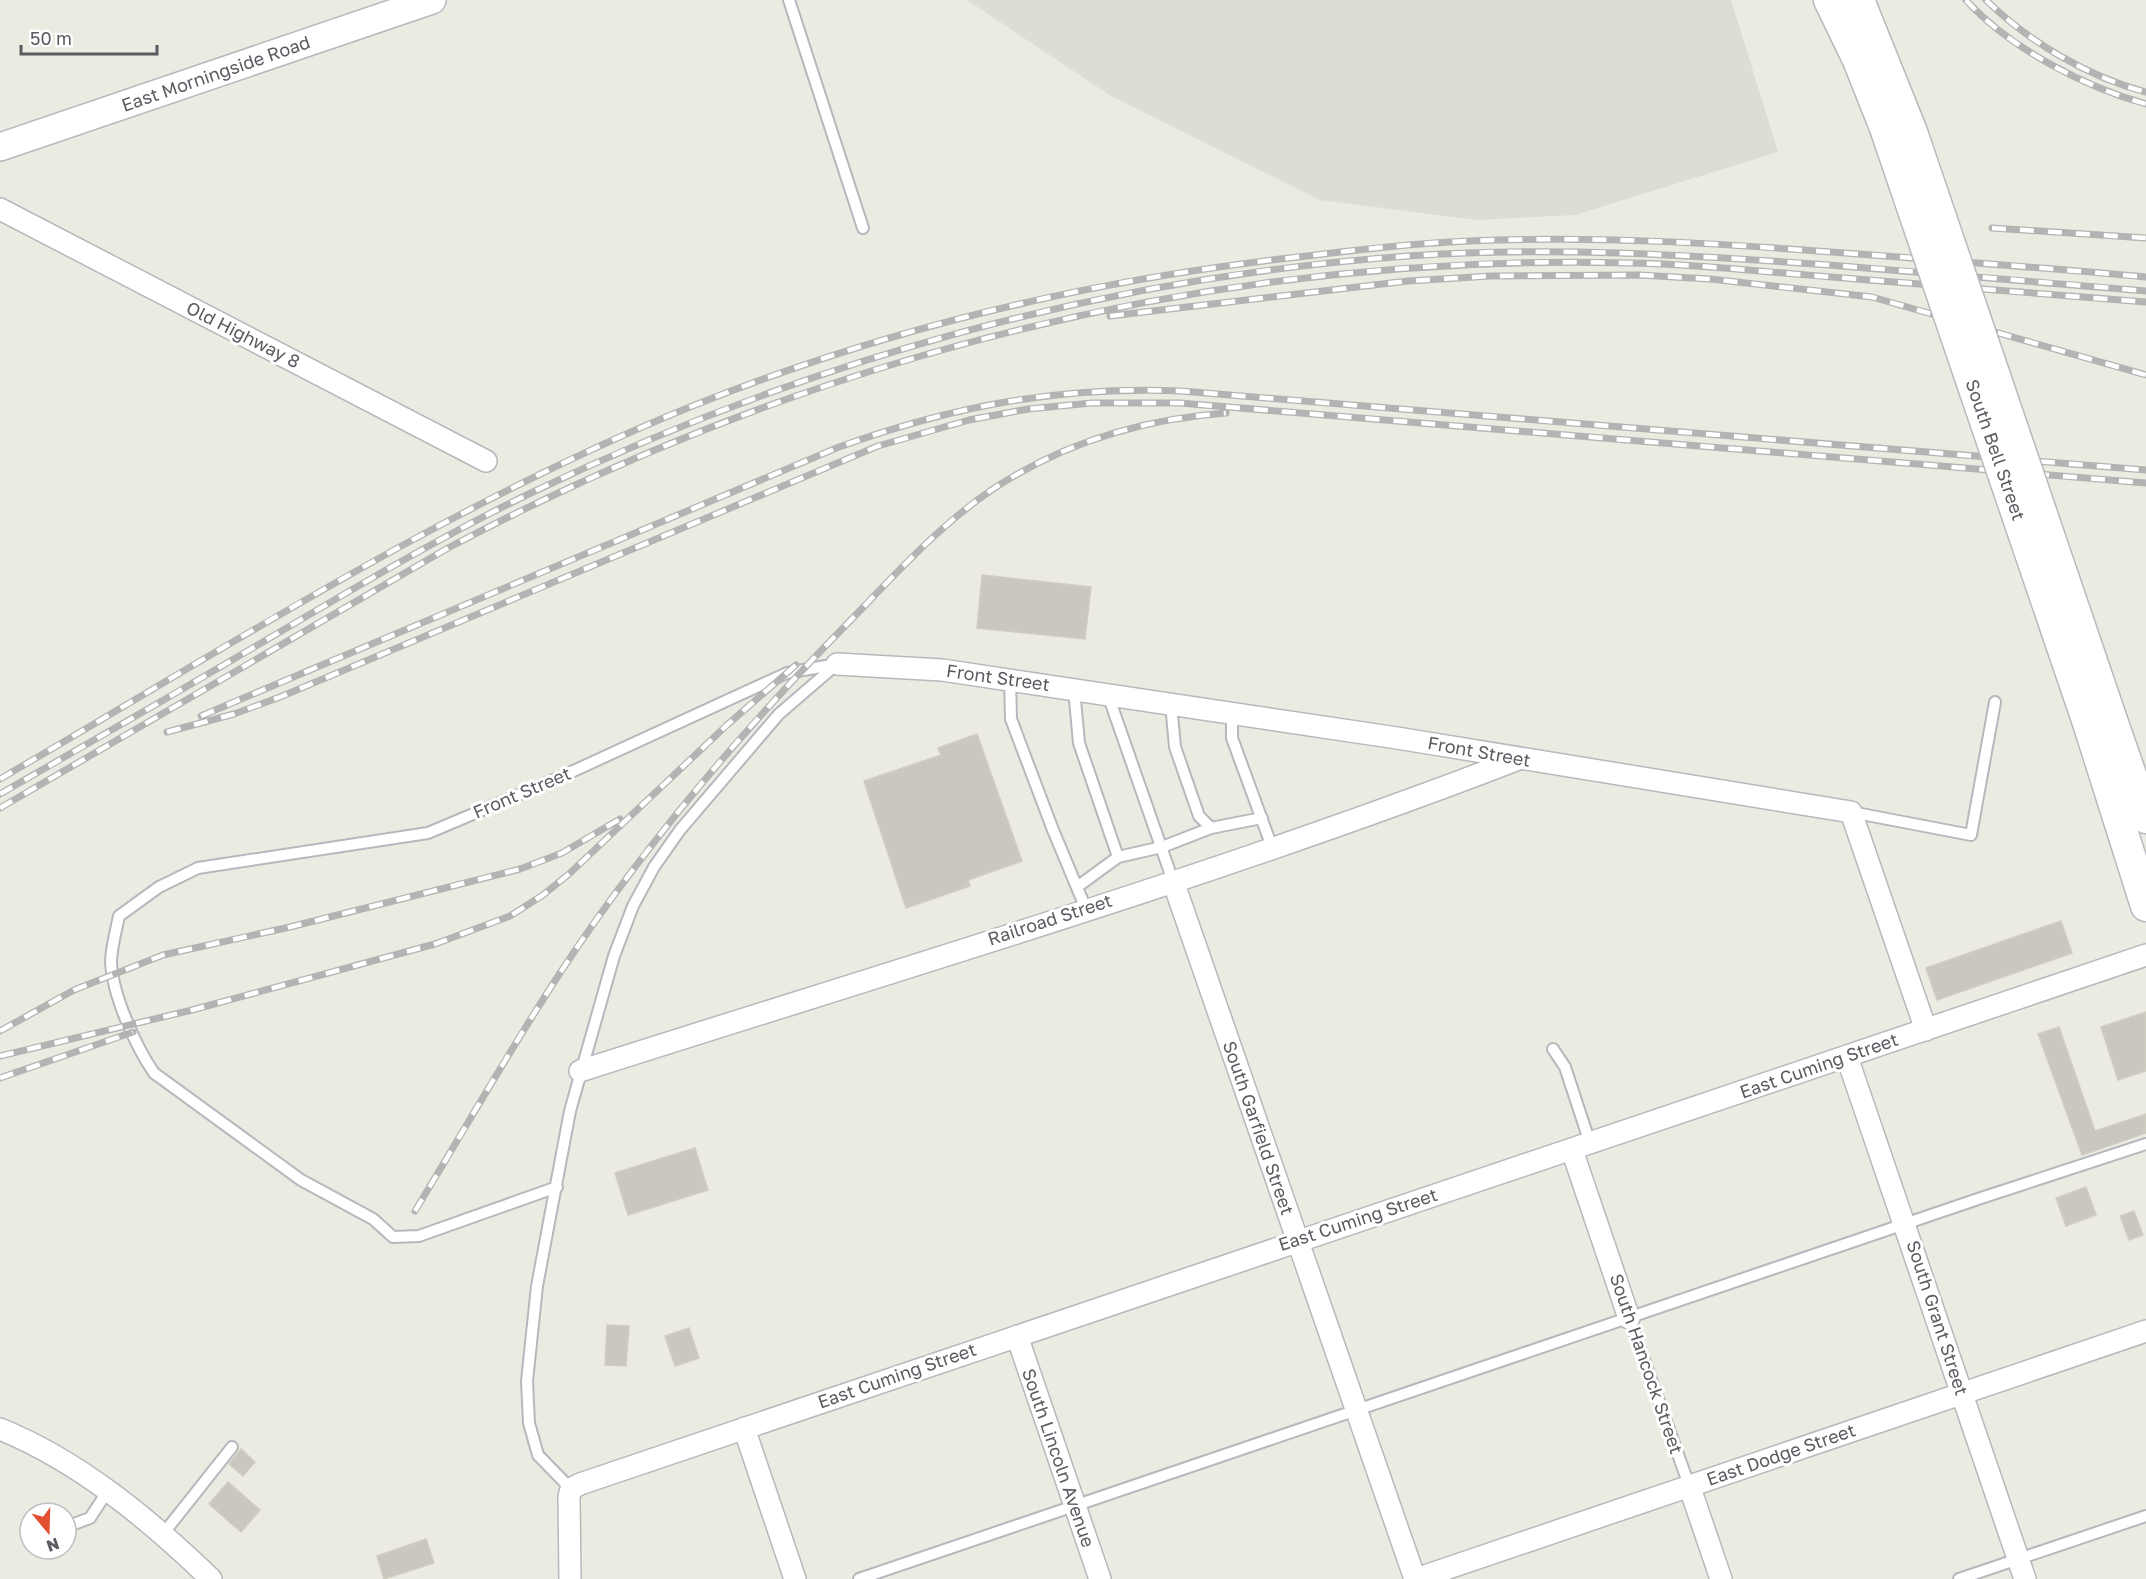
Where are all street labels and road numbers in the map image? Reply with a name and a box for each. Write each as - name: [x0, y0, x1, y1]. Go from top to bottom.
- street label: East Morningside Road: [118, 30, 313, 116]
- street label: Old Highway 8: [183, 296, 304, 372]
- street label: South Bell Street: [1961, 376, 2030, 523]
- street label: Front Street: [945, 659, 1051, 695]
- street label: Front Street: [1426, 731, 1532, 771]
- street label: Front Street: [469, 762, 574, 823]
- street label: Railroad Street: [985, 889, 1115, 950]
- street label: East Cuming Street: [1737, 1028, 1901, 1102]
- street label: South Garfield Street: [1219, 1038, 1299, 1218]
- street label: East Cuming Street: [1275, 1183, 1440, 1255]
- street label: South Grant Street: [1903, 1237, 1973, 1398]
- street label: South Hancock Street: [1606, 1271, 1688, 1457]
- street label: East Cuming Street: [815, 1338, 979, 1412]
- street label: South Lincoln Avenue: [1018, 1365, 1100, 1550]
- street label: East Dodge Street: [1703, 1418, 1858, 1490]

